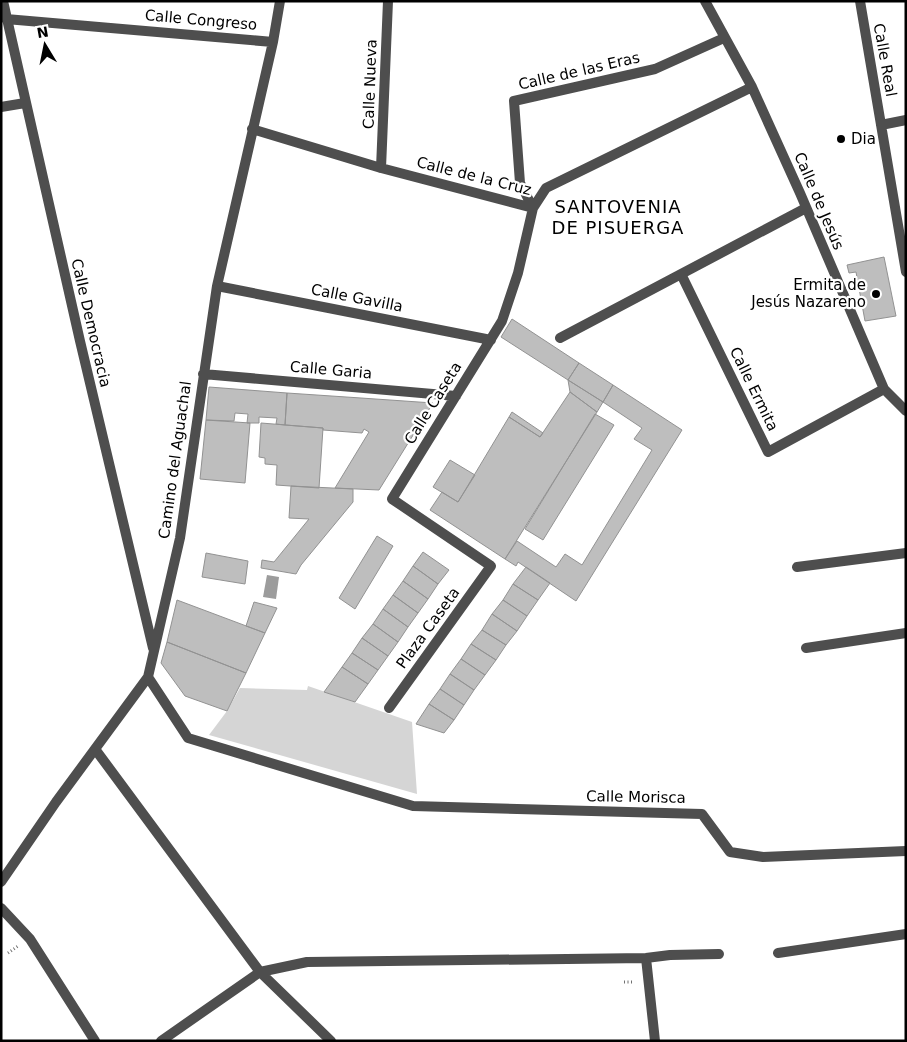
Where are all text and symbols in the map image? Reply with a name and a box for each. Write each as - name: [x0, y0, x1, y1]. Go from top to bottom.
- street label: Calle Congreso: [144, 6, 258, 34]
- north arrow: [20, 20, 70, 70]
- street label: Calle Real: [870, 22, 900, 98]
- text: N: [36, 23, 50, 41]
- street label: Calle Nueva: [359, 39, 381, 129]
- street label: Calle de las Eras: [517, 48, 642, 94]
- place label: Dia: [851, 130, 876, 148]
- marker: Dia: [835, 133, 847, 145]
- street label: Calle de Jesús: [790, 149, 848, 253]
- street label: Calle de la Cruz: [415, 153, 533, 199]
- district label: SANTOVENIA DE PISUERGA: [552, 196, 684, 238]
- street label: Calle Democracia: [67, 257, 115, 389]
- place label: Ermita de Jesús Nazareno: [750, 276, 866, 311]
- street label: Calle Gavilla: [309, 280, 405, 316]
- marker: Ermita de Jesús Nazareno: [870, 288, 882, 300]
- street label: Calle Ermita: [726, 344, 782, 434]
- street label: Calle Garia: [289, 357, 373, 383]
- street label: Calle Caseta: [401, 358, 465, 448]
- street label: Camino del Aguachal: [155, 380, 195, 540]
- street label: Plaza Caseta: [392, 584, 464, 672]
- street label: Calle Morisca: [586, 787, 686, 807]

